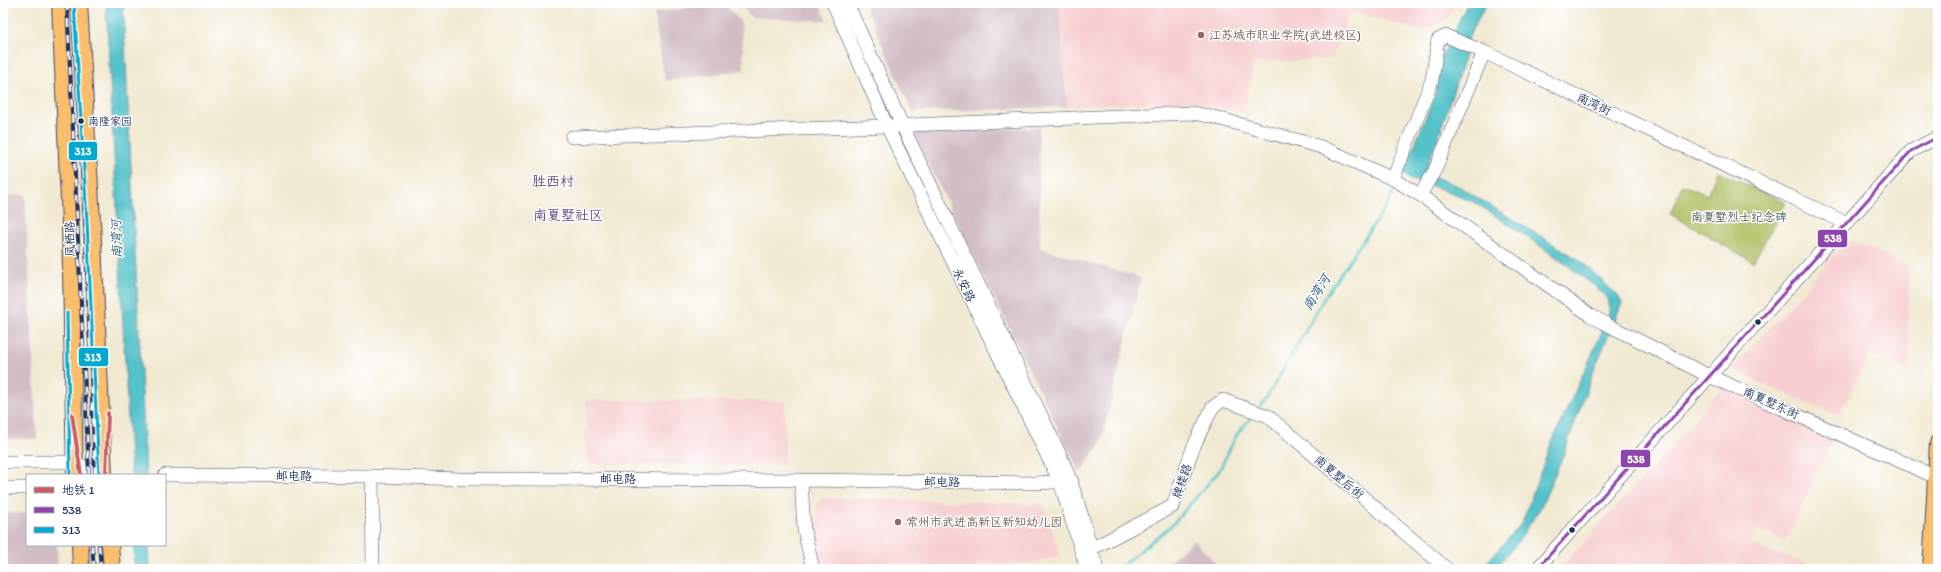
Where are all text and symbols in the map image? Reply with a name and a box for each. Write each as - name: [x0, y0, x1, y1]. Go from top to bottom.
- place label: 江苏城市职业学院(武进校区): [1209, 28, 1361, 42]
- marker: 江苏城市职业学院(武进校区): [1196, 30, 1206, 40]
- street label: 南湾街: [1575, 90, 1613, 118]
- place label: 南隆家园: [88, 115, 132, 128]
- marker: 南隆家园: [76, 116, 86, 126]
- line badge: 313: [68, 141, 98, 161]
- text: 313: [74, 145, 92, 158]
- district label: 胜西村: [532, 173, 574, 190]
- district label: 南夏墅社区: [533, 207, 603, 224]
- park label: 南夏墅烈士纪念碑: [1691, 210, 1787, 224]
- water label: 南湾河: [108, 217, 125, 259]
- street label: 凤栖路: [63, 221, 77, 257]
- line badge: 538: [1817, 229, 1848, 248]
- text: 538: [1824, 232, 1842, 245]
- street label: 永安路: [950, 266, 978, 304]
- water label: 南湾河: [1300, 270, 1334, 313]
- unlabelled marker: [1753, 317, 1763, 327]
- line badge: 313: [78, 347, 109, 367]
- text: 313: [84, 351, 102, 364]
- street label: 南夏墅东街: [1741, 384, 1801, 422]
- line badge: 538: [1620, 449, 1651, 468]
- street label: 南夏墅后街: [1312, 452, 1366, 502]
- text: 538: [1627, 453, 1645, 466]
- street label: 牌楼路: [1170, 462, 1194, 500]
- street label: 邮电路: [276, 469, 312, 483]
- street label: 邮电路: [600, 472, 636, 486]
- legend: [26, 474, 166, 546]
- street label: 邮电路: [924, 475, 960, 489]
- text: 地铁 1: [62, 483, 95, 497]
- text: 538: [62, 503, 82, 517]
- place label: 常州市武进高新区新知幼儿园: [906, 515, 1062, 529]
- marker: 常州市武进高新区新知幼儿园: [893, 517, 903, 527]
- text: 313: [62, 523, 81, 537]
- unlabelled marker: [1567, 525, 1577, 535]

